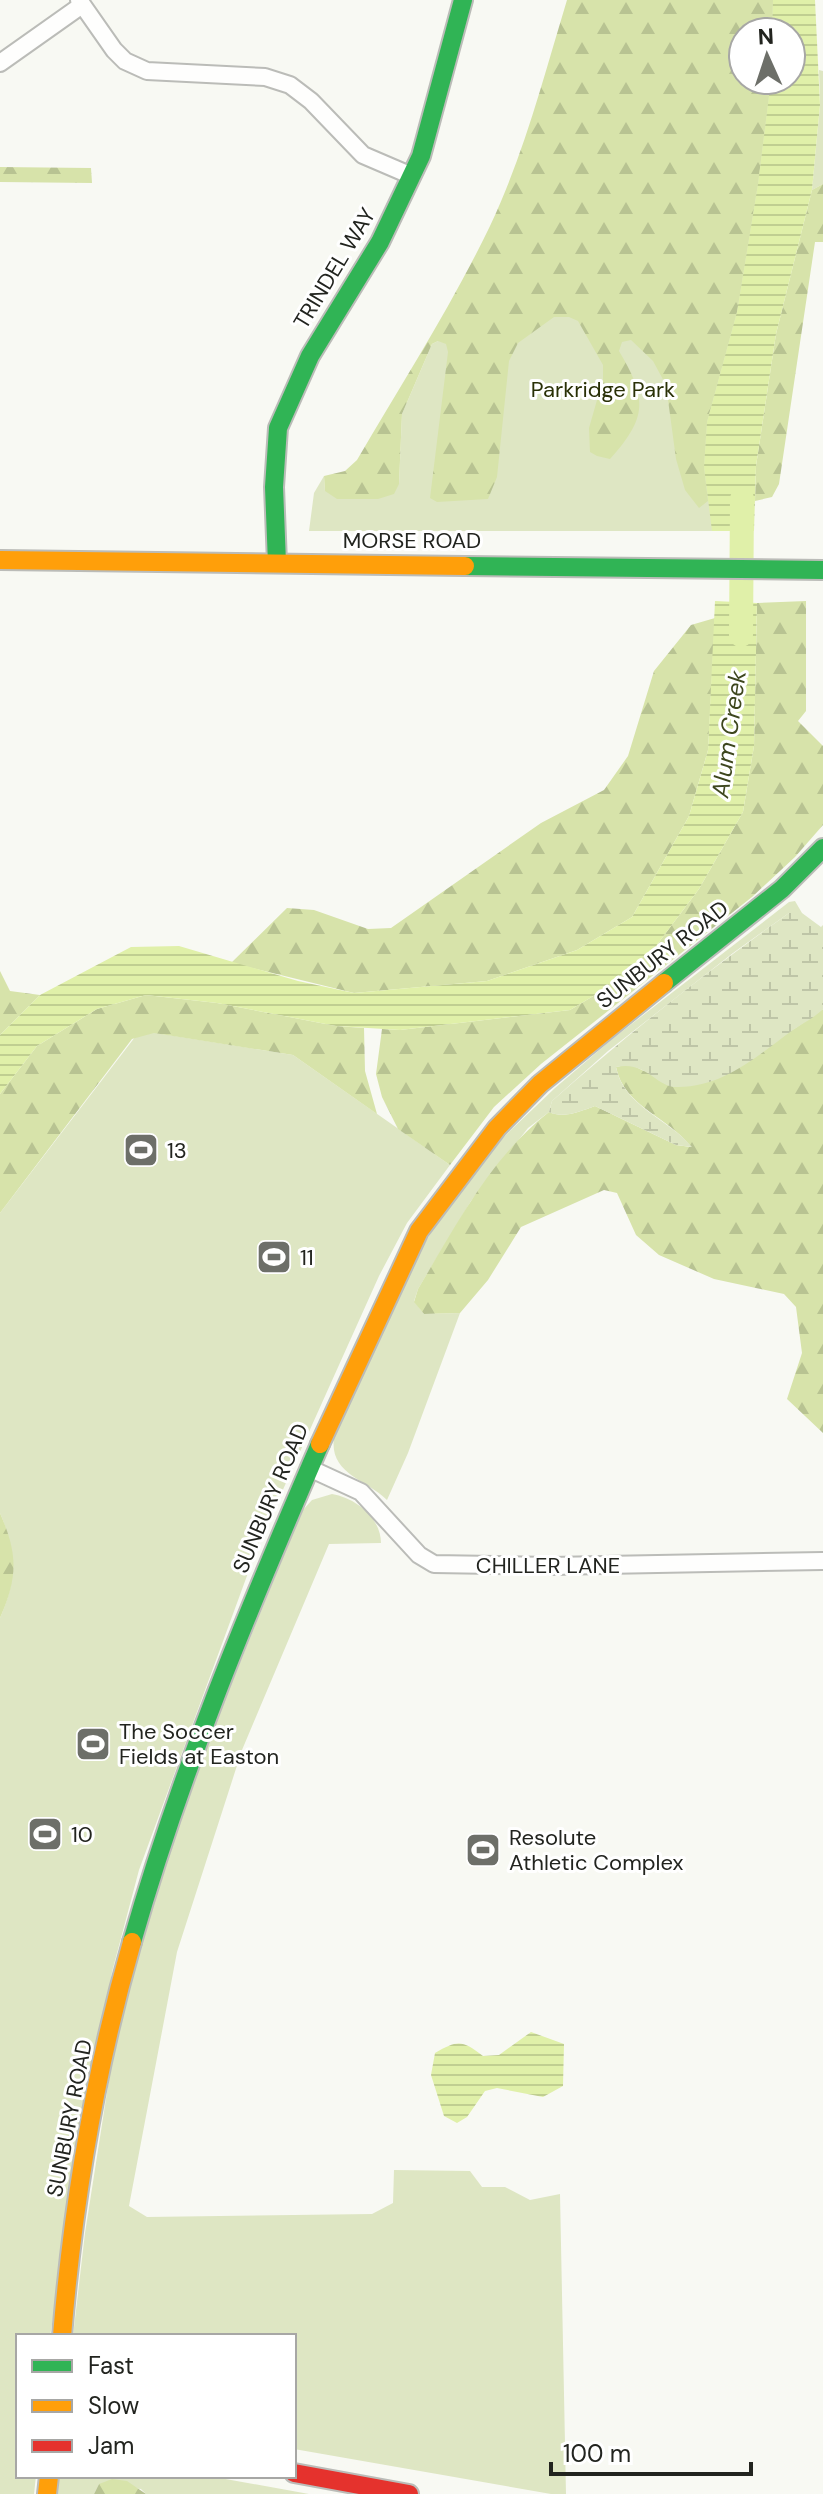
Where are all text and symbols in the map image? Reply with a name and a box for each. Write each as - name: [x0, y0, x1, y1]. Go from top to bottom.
- north arrow: [727, 16, 807, 96]
- text: N: [757, 22, 775, 51]
- street label: TRINDEL WAY: [287, 202, 382, 334]
- park label: Parkridge Park: [531, 375, 675, 404]
- street label: MORSE ROAD: [343, 526, 481, 555]
- water label: Alum Creek: [704, 667, 753, 801]
- street label: SUNBURY ROAD: [590, 894, 734, 1015]
- sports icon: 13: [122, 1131, 160, 1169]
- place label: 13: [167, 1136, 187, 1165]
- sports icon: 11: [255, 1238, 293, 1276]
- place label: 11: [300, 1243, 314, 1272]
- street label: SUNBURY ROAD: [226, 1419, 315, 1577]
- street label: CHILLER LANE: [476, 1551, 620, 1580]
- place label: The Soccer Fields at Easton: [119, 1717, 279, 1771]
- sports icon: The Soccer Fields at Easton: [74, 1725, 112, 1763]
- sports icon: 10: [26, 1815, 64, 1853]
- place label: 10: [71, 1820, 93, 1849]
- place label: Resolute Athletic Complex: [509, 1823, 683, 1877]
- sports icon: Resolute Athletic Complex: [464, 1831, 502, 1869]
- street label: SUNBURY ROAD: [40, 2037, 99, 2199]
- legend: [16, 2334, 296, 2478]
- text: Fast: [88, 2350, 134, 2381]
- text: Slow: [88, 2390, 139, 2421]
- scale bar: [551, 2426, 751, 2476]
- text: Jam: [88, 2430, 134, 2461]
- text: 100 m: [563, 2438, 631, 2469]

